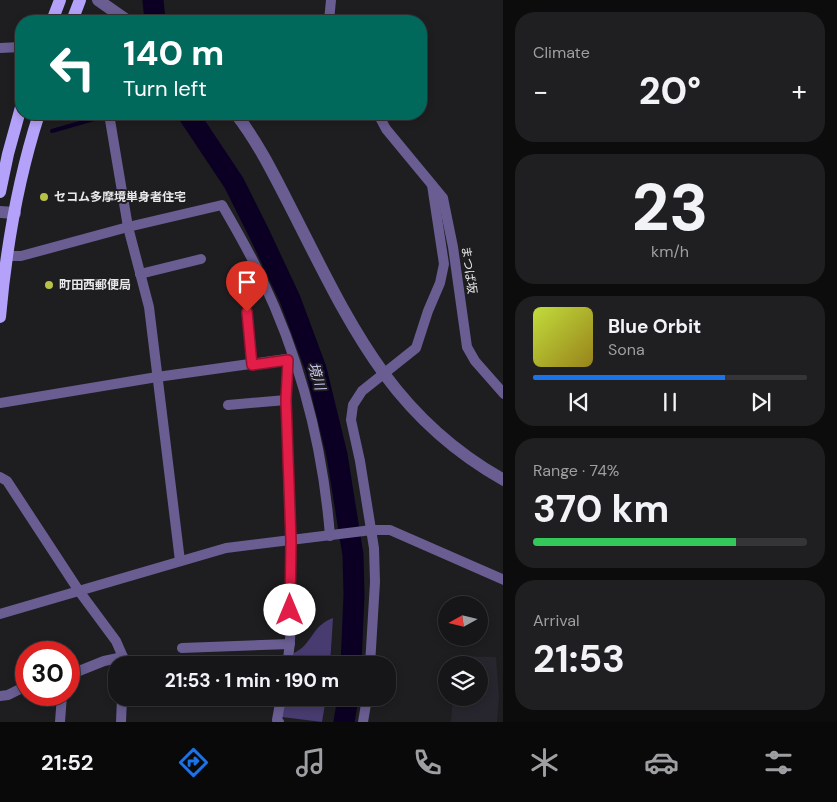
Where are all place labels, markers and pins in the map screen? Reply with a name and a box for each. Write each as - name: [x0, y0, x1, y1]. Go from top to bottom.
- place label: セコム多摩境単身者住宅: [54, 189, 186, 205]
- marker: セコム多摩境単身者住宅: [38, 191, 50, 203]
- pin: [226, 261, 268, 312]
- place label: 町田西郵便局: [59, 277, 131, 293]
- marker: 町田西郵便局: [43, 279, 55, 291]

